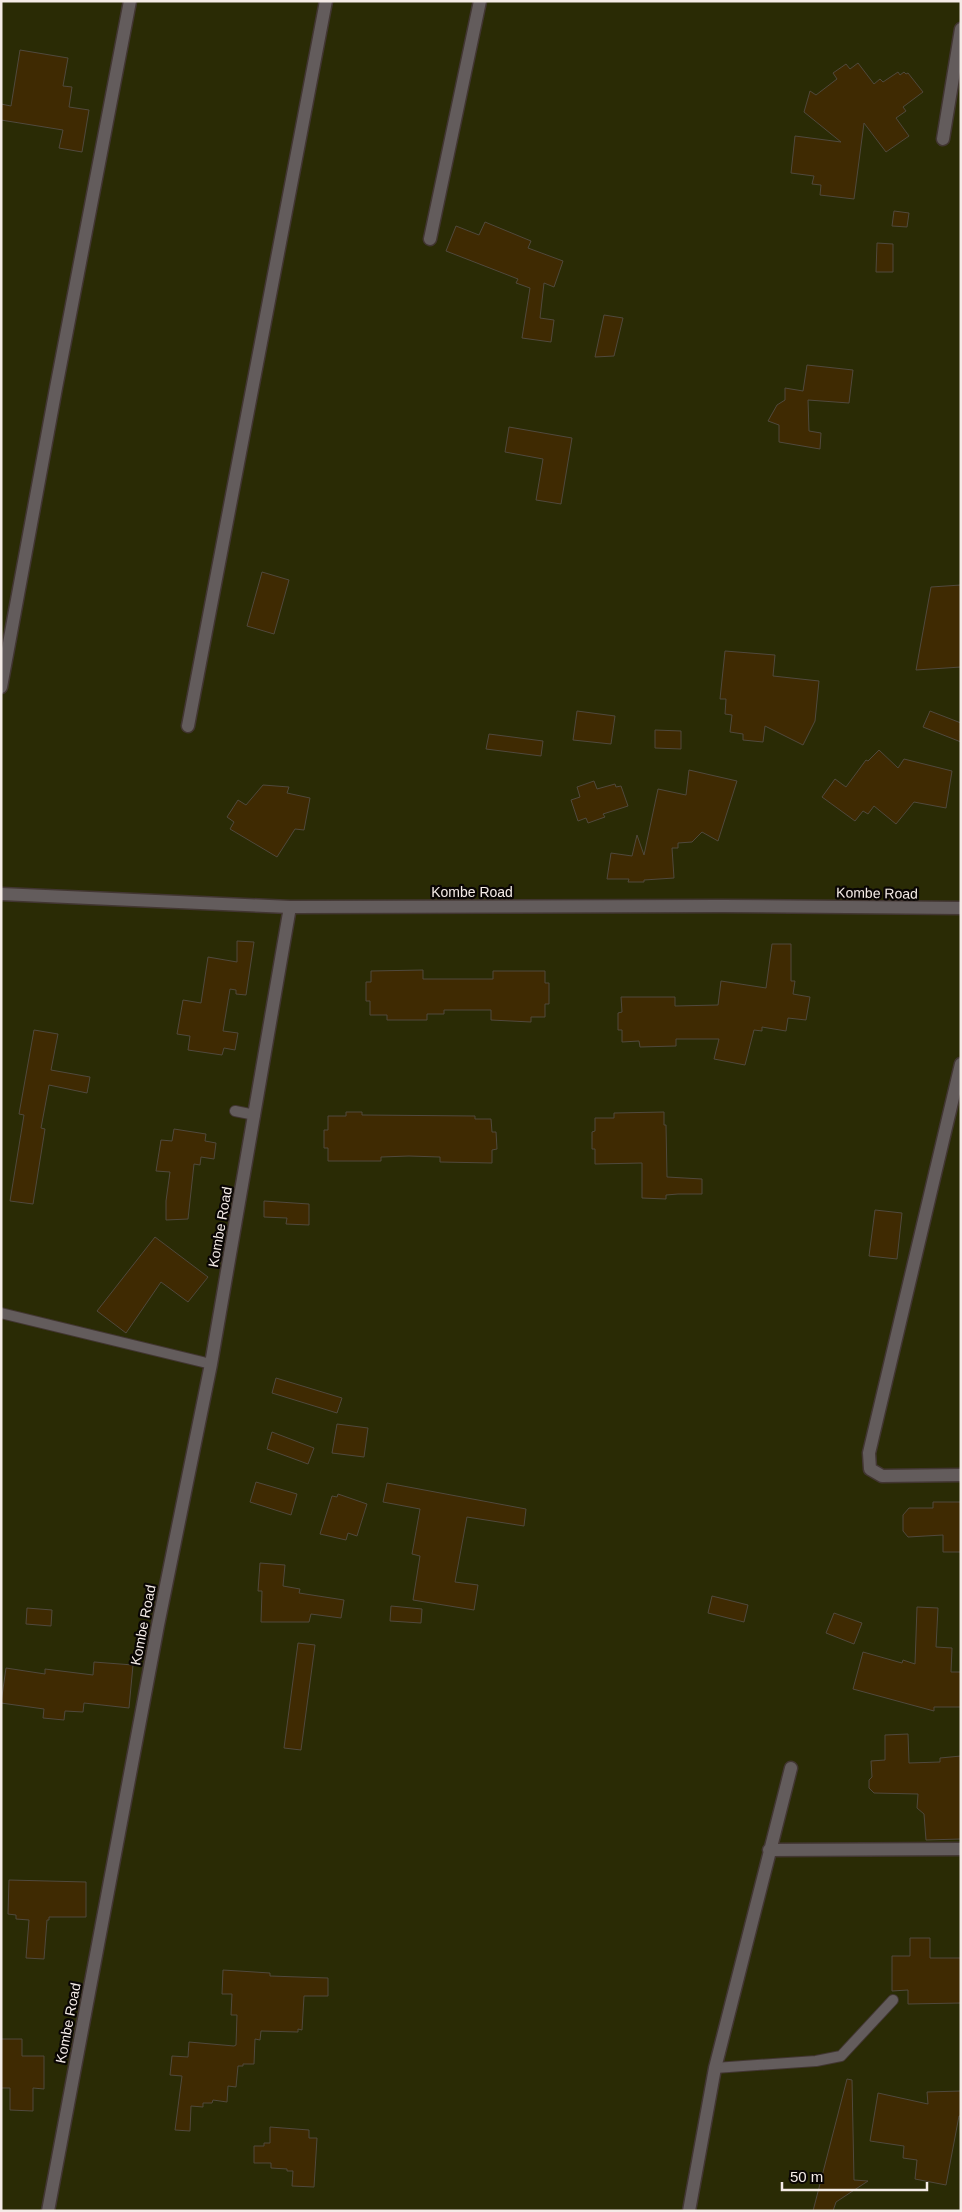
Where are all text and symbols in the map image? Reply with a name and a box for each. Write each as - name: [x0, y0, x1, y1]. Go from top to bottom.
- street label: Kombe Road: [431, 884, 513, 900]
- street label: Kombe Road: [836, 884, 918, 902]
- street label: Kombe Road: [205, 1185, 235, 1269]
- street label: Kombe Road: [127, 1583, 159, 1667]
- street label: Kombe Road: [52, 1981, 84, 2065]
- scale bar: [782, 2160, 927, 2192]
- text: 50 m: [790, 2168, 823, 2185]

